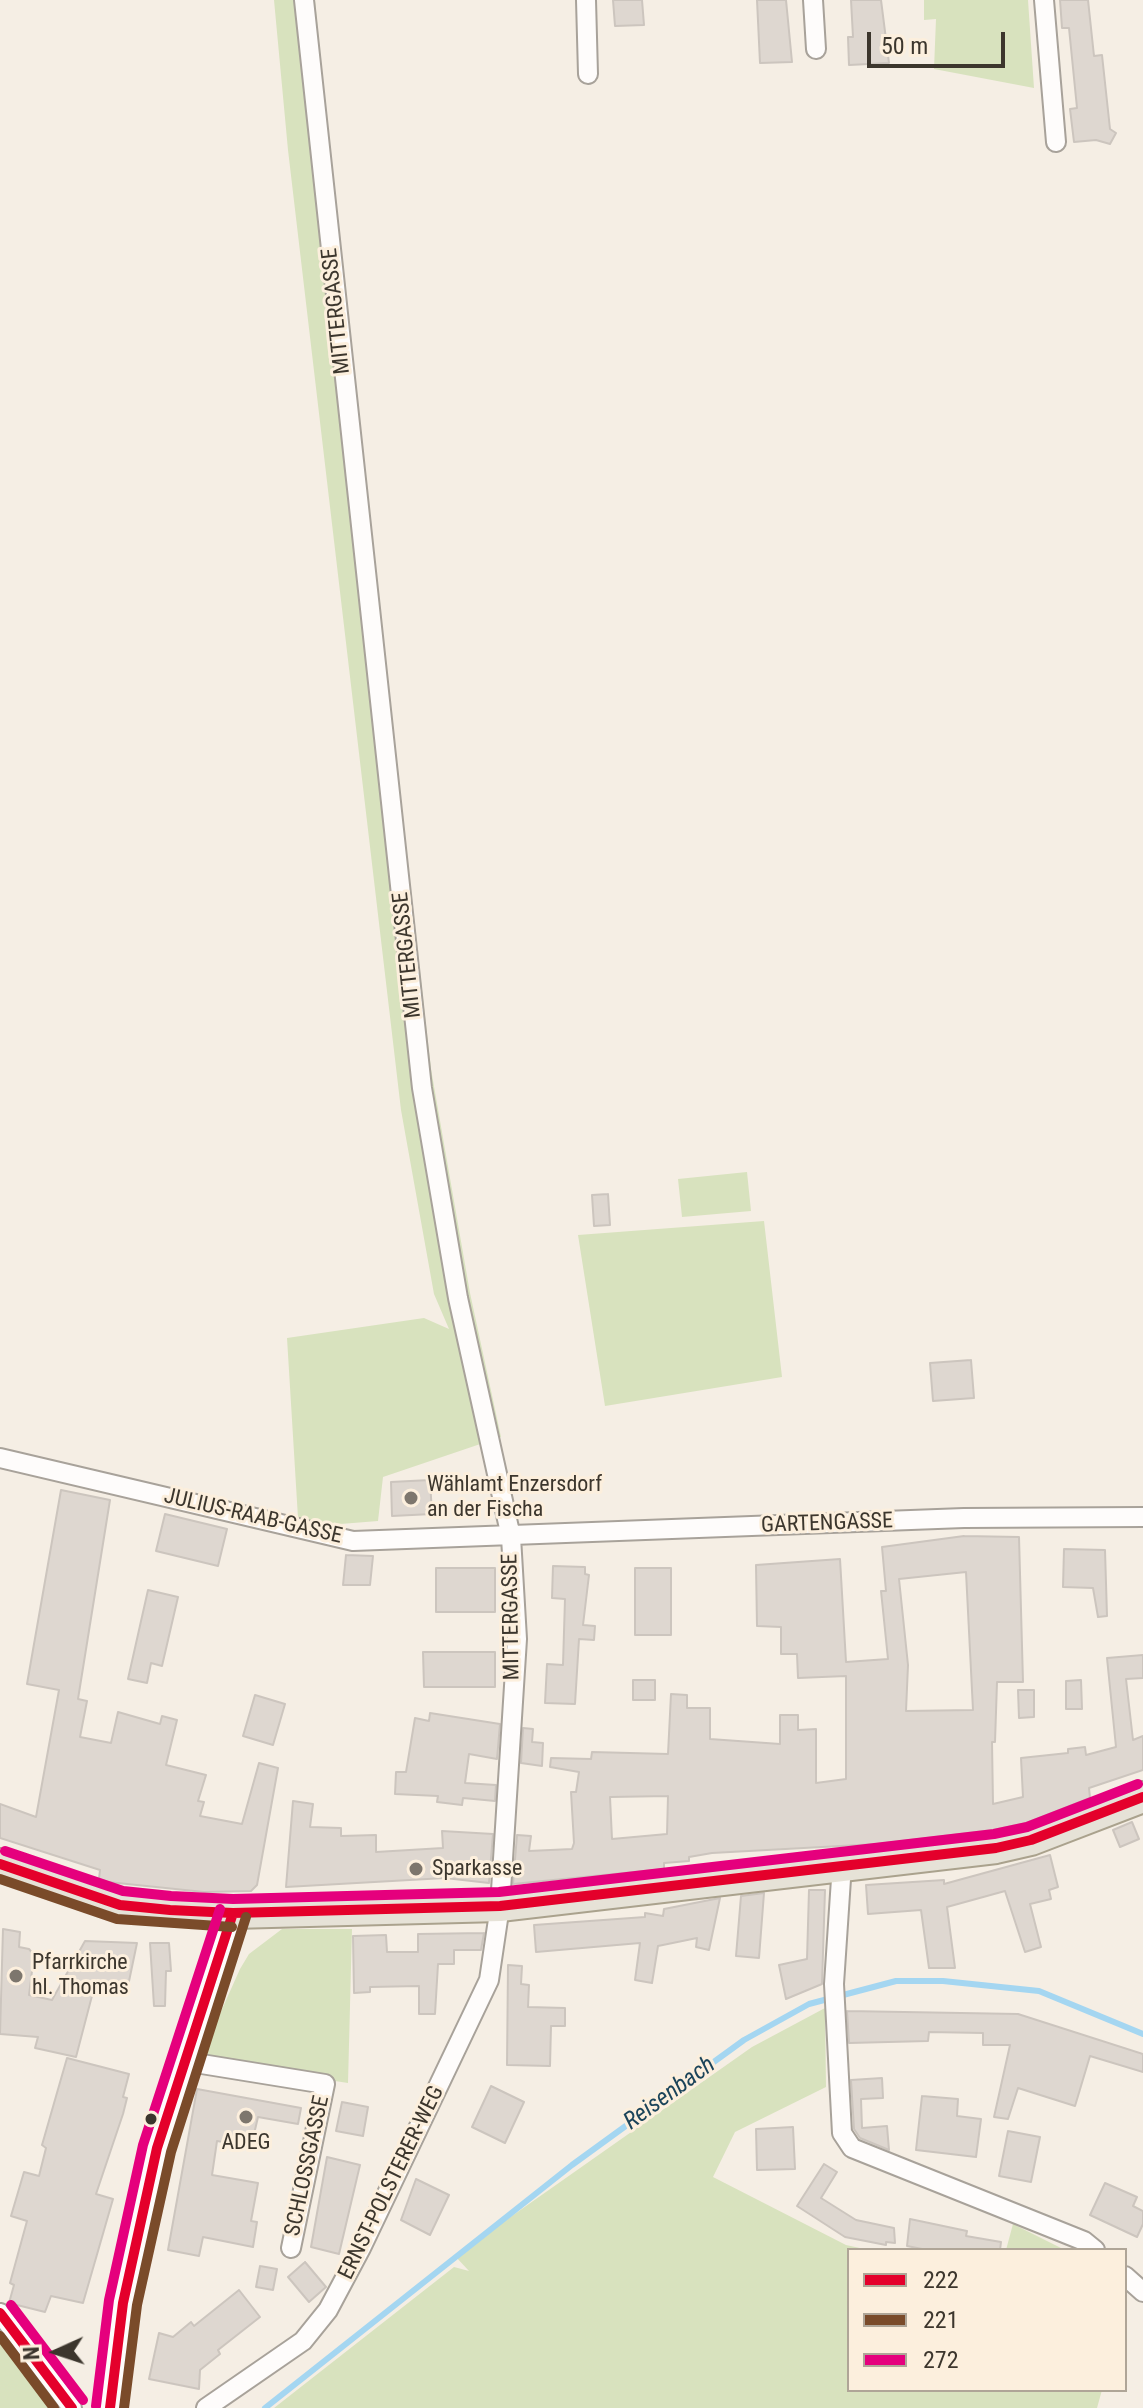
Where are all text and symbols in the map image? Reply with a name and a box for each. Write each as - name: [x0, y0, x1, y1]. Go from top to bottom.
- scale bar: [871, 16, 1009, 66]
- text: 50 m: [881, 32, 928, 60]
- street label: MITTERGASSE: [317, 247, 357, 375]
- street label: MITTERGASSE: [388, 891, 428, 1019]
- place label: Wählamt Enzersdorf an der Fischa: [427, 1472, 602, 1524]
- street label: JULIUS-RAAB-GASSE: [161, 1484, 345, 1550]
- marker: Wählamt Enzersdorf an der Fischa: [402, 1489, 420, 1507]
- street label: GARTENGASSE: [761, 1509, 893, 1539]
- street label: MITTERGASSE: [498, 1553, 526, 1681]
- place label: Sparkasse: [432, 1856, 522, 1882]
- marker: Sparkasse: [407, 1860, 425, 1878]
- place label: Pfarrkirche hl. Thomas: [32, 1950, 129, 2002]
- marker: Pfarrkirche hl. Thomas: [7, 1967, 25, 1985]
- water label: Reisenbach: [619, 2051, 721, 2137]
- street label: ERNST-POLSTERER-WEG: [334, 2082, 450, 2284]
- street label: SCHLOSSGASSE: [280, 2093, 336, 2239]
- marker: ADEG: [237, 2108, 255, 2126]
- unlabelled marker: [143, 2111, 159, 2127]
- place label: ADEG: [221, 2130, 271, 2156]
- legend: [847, 2248, 1127, 2392]
- text: 222: [923, 2266, 959, 2294]
- text: 221: [923, 2306, 959, 2334]
- north arrow: [16, 2312, 96, 2392]
- text: N: [19, 2346, 44, 2361]
- text: 272: [923, 2346, 959, 2374]

